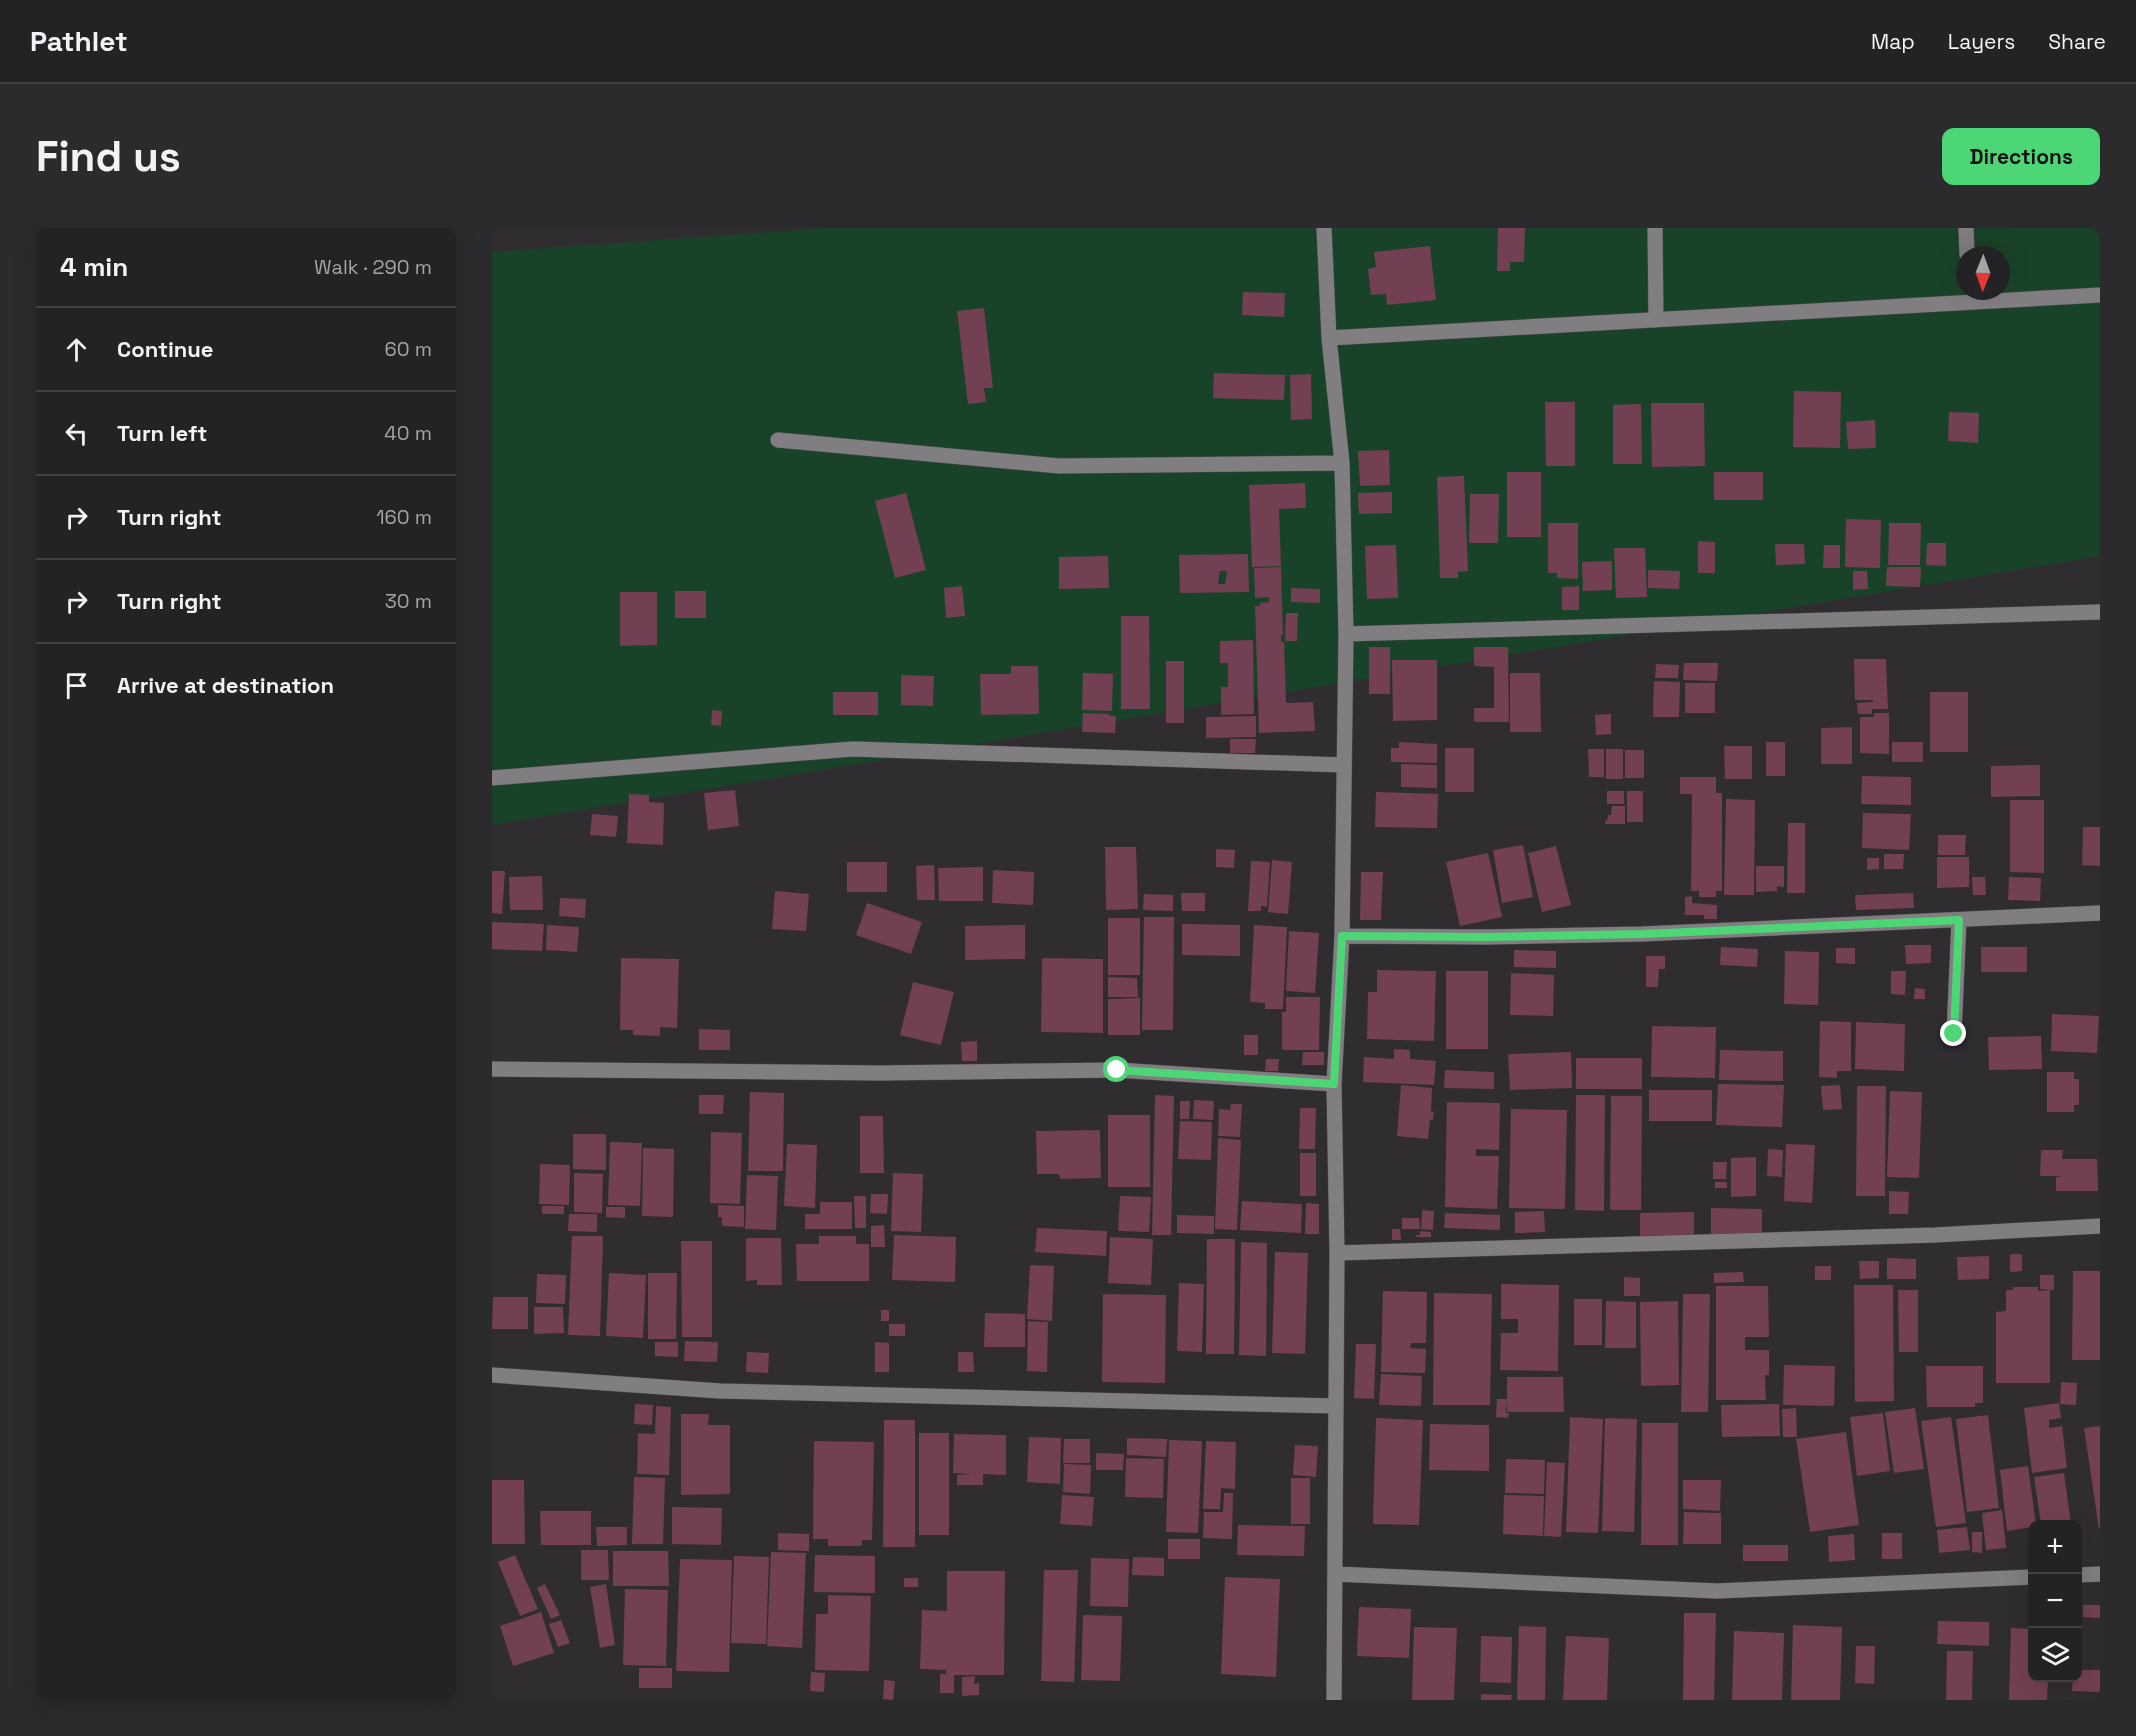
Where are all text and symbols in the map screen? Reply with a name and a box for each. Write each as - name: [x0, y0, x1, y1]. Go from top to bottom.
- text: Pathlet: [30, 23, 128, 59]
- text: Map: [1871, 28, 1915, 55]
- text: Layers: [1948, 28, 2015, 55]
- text: Share: [2048, 28, 2106, 55]
- button: Directions: [1942, 128, 2100, 185]
- text: Find us: [36, 130, 181, 183]
- north arrow: [1956, 246, 2010, 300]
- text: 4 min: [60, 250, 128, 284]
- text: Walk · 290 m: [314, 254, 432, 280]
- icon: ahead: [60, 333, 93, 366]
- text: Continue: [117, 335, 213, 363]
- text: 60 m: [385, 336, 432, 362]
- icon: left: [60, 417, 93, 450]
- text: Turn left: [117, 419, 207, 447]
- text: 40 m: [384, 420, 432, 446]
- icon: right: [60, 501, 93, 534]
- text: Turn right: [117, 503, 222, 531]
- text: 160 m: [376, 504, 432, 530]
- icon: right: [60, 585, 93, 618]
- text: Turn right: [117, 587, 222, 615]
- text: 30 m: [385, 588, 432, 614]
- icon: arrive: [60, 669, 93, 702]
- text: Arrive at destination: [117, 671, 334, 699]
- route end: [1940, 1020, 1966, 1046]
- route start: [1103, 1056, 1129, 1082]
- map controls: [2028, 1520, 2082, 1682]
- button: +: [2028, 1520, 2082, 1574]
- button: −: [2028, 1574, 2082, 1628]
- button: layers: [2028, 1628, 2082, 1682]

